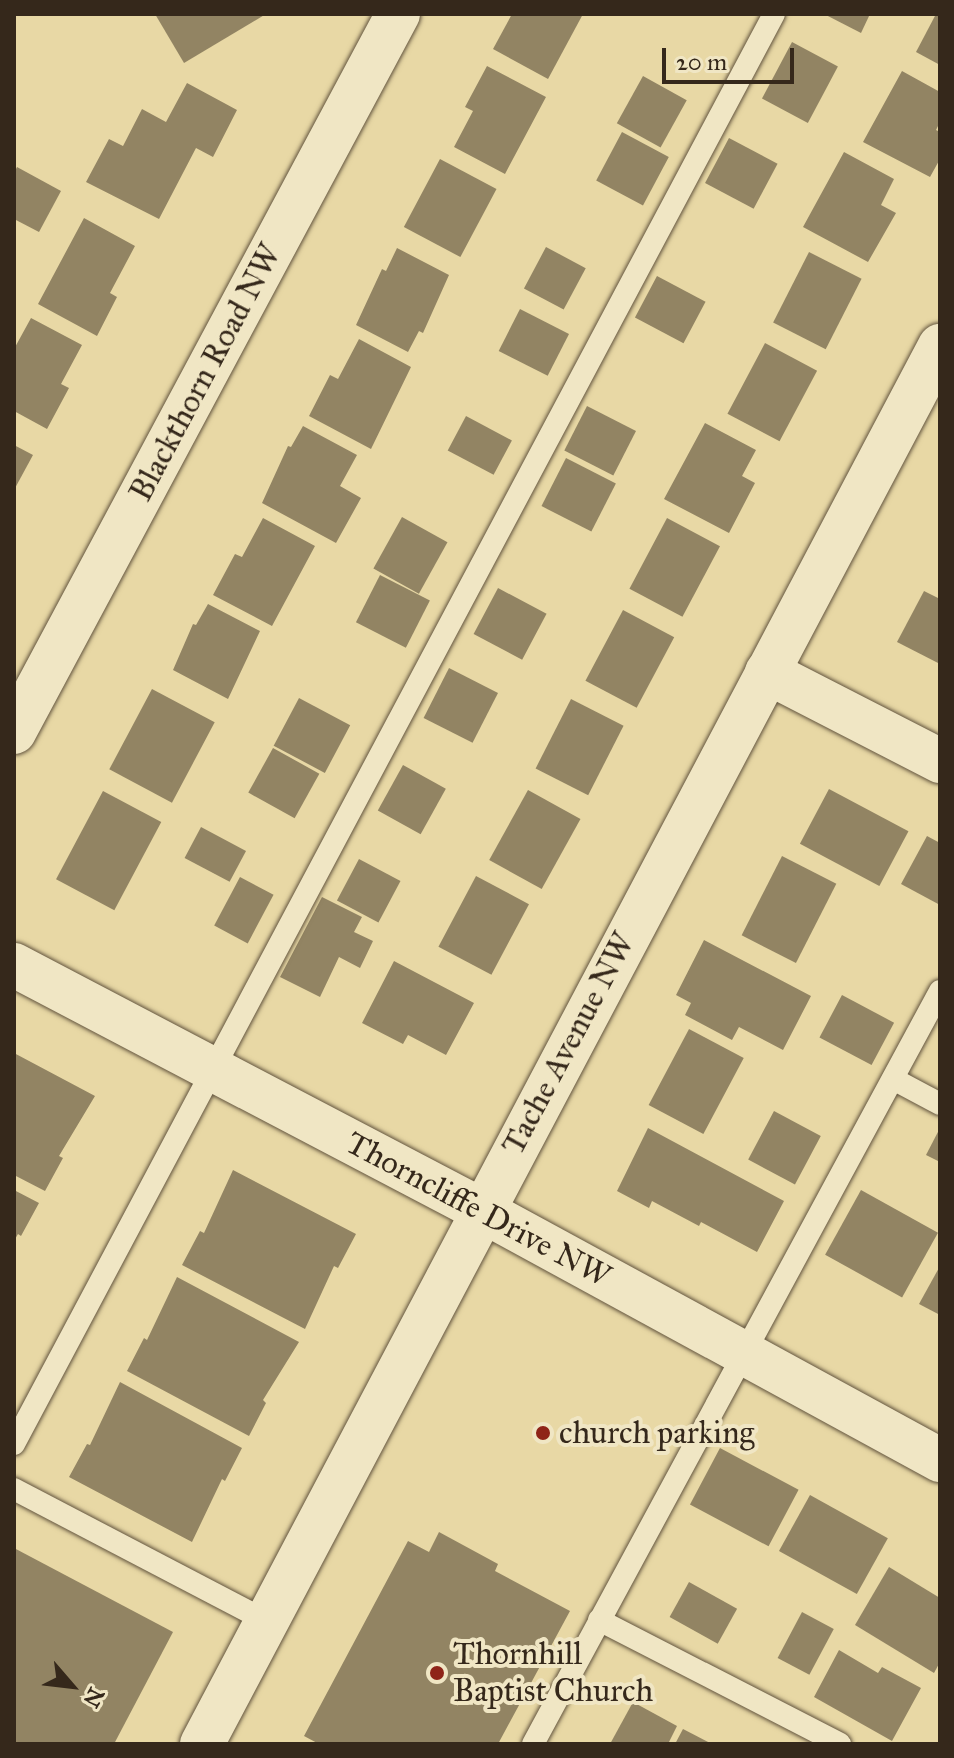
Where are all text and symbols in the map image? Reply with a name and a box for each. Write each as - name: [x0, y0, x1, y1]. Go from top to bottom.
- scale bar: [666, 32, 798, 82]
- text: 20 m: [676, 47, 727, 77]
- street label: Blackthorn Road NW: [122, 238, 290, 508]
- street label: Tache Avenue NW: [494, 927, 644, 1161]
- street label: Thorncliffe Drive NW: [339, 1124, 617, 1296]
- place label: church parking: [559, 1414, 754, 1452]
- marker: church parking: [534, 1424, 552, 1442]
- place label: Thornhill Baptist Church: [453, 1636, 653, 1711]
- north arrow: [32, 1646, 112, 1726]
- marker: Thornhill Baptist Church: [428, 1664, 446, 1682]
- text: N: [77, 1683, 110, 1712]

